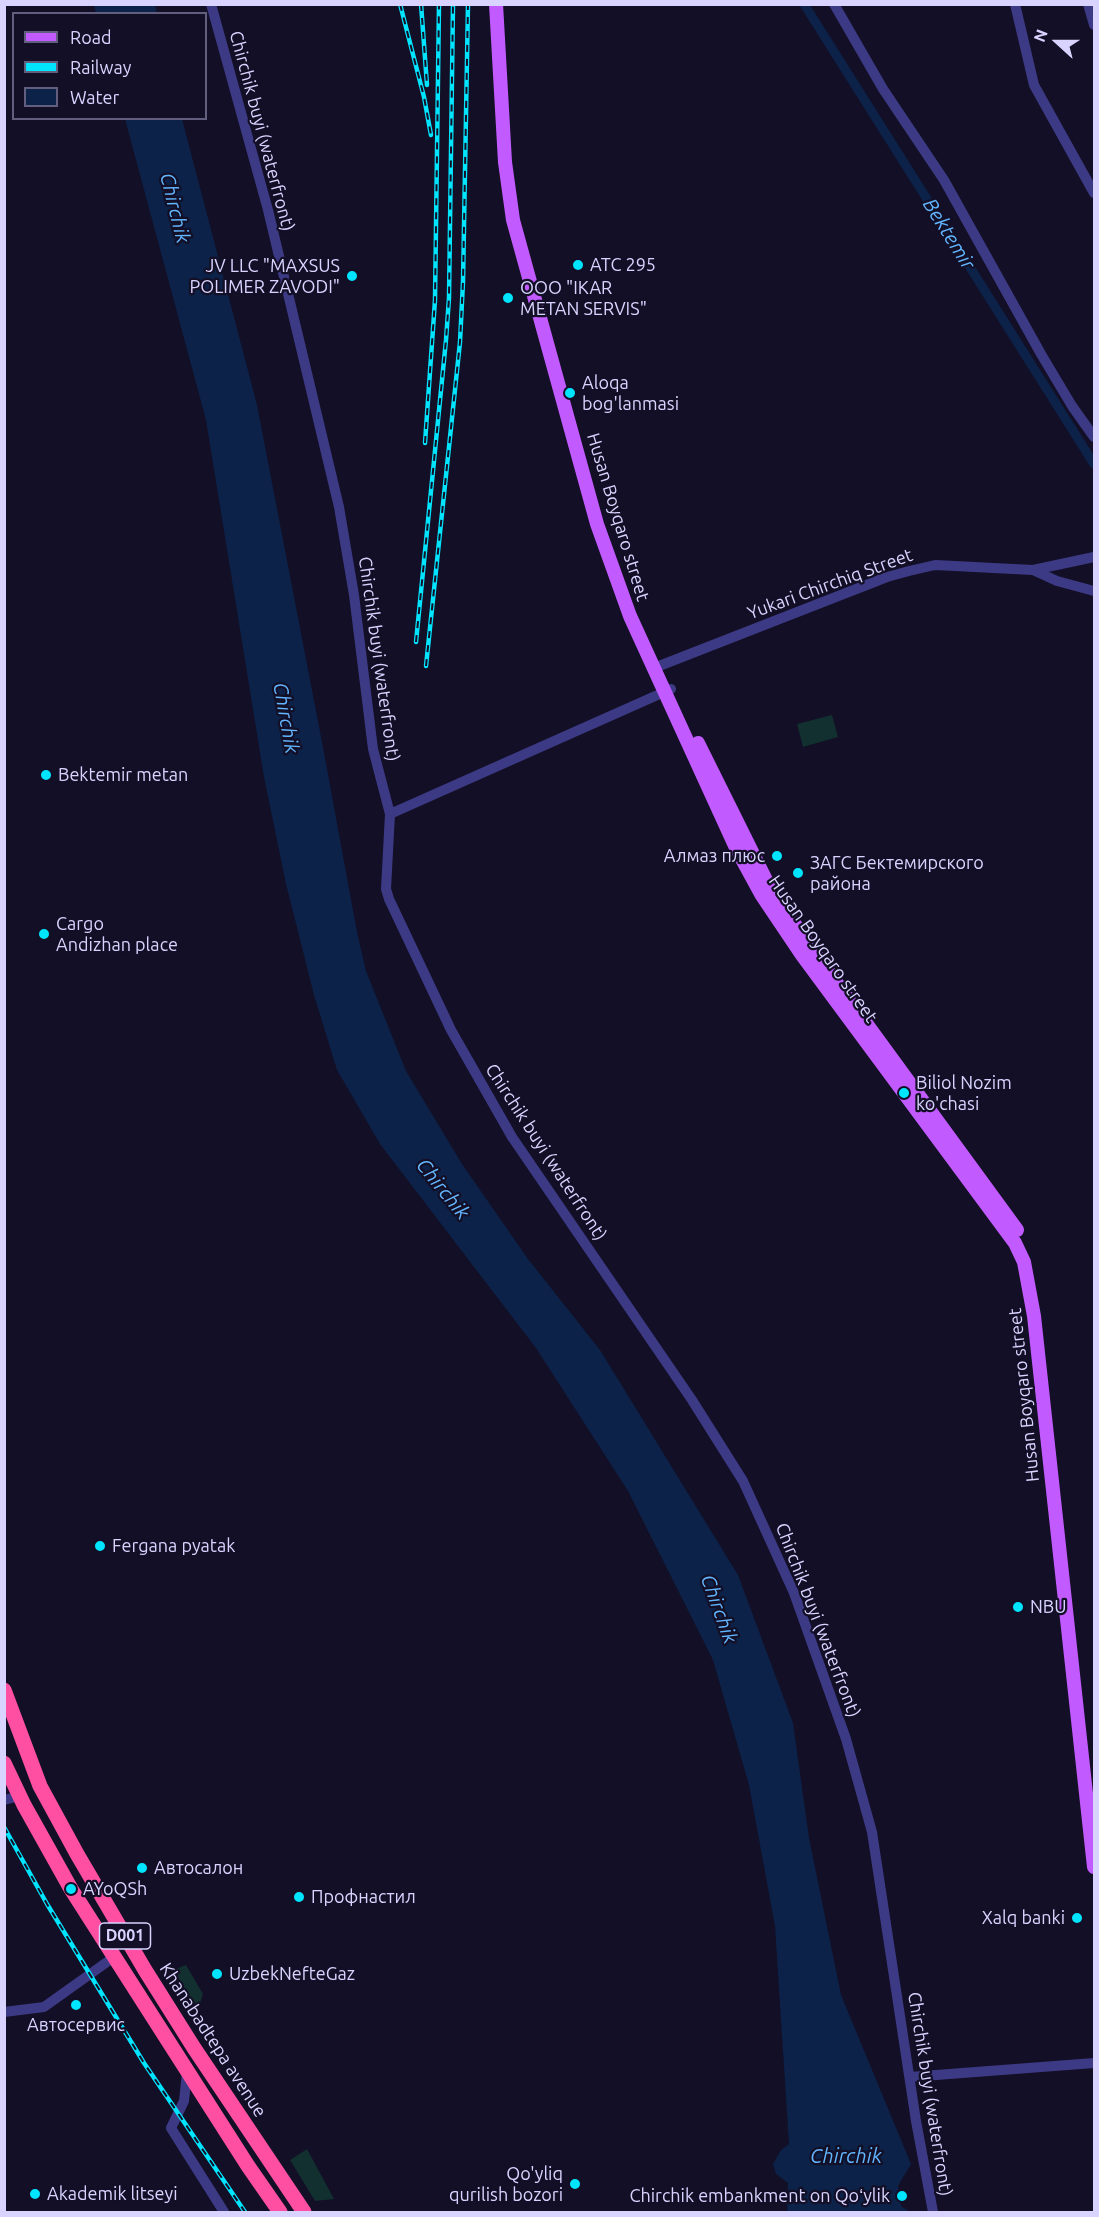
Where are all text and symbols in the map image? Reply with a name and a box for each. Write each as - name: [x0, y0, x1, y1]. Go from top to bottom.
- legend: [12, 12, 207, 120]
- north arrow: [1027, 12, 1087, 72]
- text: Road: [70, 27, 112, 47]
- text: N: [1030, 27, 1051, 44]
- street label: Chirchik buyi (waterfront): [225, 28, 299, 234]
- text: Railway: [70, 57, 131, 77]
- text: Water: [70, 87, 119, 107]
- water label: Chirchik: [155, 170, 195, 246]
- water label: Bektemir: [918, 194, 980, 274]
- place label: ATC 295: [590, 254, 656, 276]
- place label: JV LLC "MAXSUS POLIMER ZAVODI": [189, 255, 340, 298]
- marker: ATC 295: [571, 258, 585, 272]
- marker: JV LLC "MAXSUS POLIMER ZAVODI": [345, 269, 359, 283]
- place label: OOO "IKAR METAN SERVIS": [520, 277, 647, 320]
- marker: OOO "IKAR METAN SERVIS": [501, 291, 515, 305]
- place label: Aloqa bog'lanmasi: [582, 372, 679, 415]
- marker: Aloqa bog'lanmasi: [563, 386, 577, 400]
- street label: Husan Boyqaro street: [582, 430, 654, 604]
- street label: Yukari Chirchiq Street: [744, 544, 916, 624]
- street label: Chirchik buyi (waterfront): [354, 555, 404, 763]
- water label: Chirchik: [268, 681, 304, 755]
- place label: Bektemir metan: [58, 764, 188, 786]
- marker: Bektemir metan: [39, 768, 53, 782]
- place label: Алмаз плюс: [664, 845, 765, 867]
- marker: Алмаз плюс: [770, 849, 784, 863]
- place label: ЗАГС Бектемирского района: [810, 852, 984, 894]
- marker: ЗАГС Бектемирского района: [791, 866, 805, 880]
- street label: Husan Boyqaro street: [764, 871, 882, 1027]
- place label: Cargo Andizhan place: [56, 913, 178, 956]
- marker: Cargo Andizhan place: [37, 927, 51, 941]
- street label: Chirchik buyi (waterfront): [481, 1060, 611, 1244]
- place label: Biliol Nozim ko'chasi: [916, 1072, 1012, 1114]
- marker: Biliol Nozim ko'chasi: [897, 1086, 911, 1100]
- water label: Chirchik: [411, 1154, 475, 1224]
- street label: Husan Boyqaro street: [1004, 1307, 1044, 1483]
- street label: Chirchik buyi (waterfront): [771, 1520, 865, 1720]
- place label: Fergana pyatak: [112, 1535, 235, 1557]
- marker: Fergana pyatak: [93, 1539, 107, 1553]
- water label: Chirchik: [695, 1571, 743, 1647]
- place label: NBU: [1030, 1596, 1067, 1618]
- marker: NBU: [1011, 1600, 1025, 1614]
- place label: Автосалон: [154, 1857, 243, 1879]
- marker: Автосалон: [135, 1861, 149, 1875]
- place label: AYoQSh: [83, 1878, 147, 1900]
- marker: AYoQSh: [64, 1882, 78, 1896]
- place label: Профнастил: [311, 1886, 416, 1908]
- marker: Профнастил: [292, 1890, 306, 1904]
- place label: Xalq banki: [982, 1907, 1065, 1929]
- marker: Xalq banki: [1070, 1911, 1084, 1925]
- road number: D001: [100, 1923, 150, 1949]
- street label: Khanabadtepa avenue: [155, 1959, 271, 2121]
- place label: UzbekNefteGaz: [229, 1963, 355, 1985]
- marker: UzbekNefteGaz: [210, 1967, 224, 1981]
- street label: Chirchik buyi (waterfront): [903, 1990, 957, 2198]
- marker: Автосервис: [69, 1998, 83, 2012]
- place label: Автосервис: [27, 2014, 125, 2036]
- water label: Chirchik: [810, 2144, 882, 2168]
- place label: Qo'yliq qurilish bozori: [449, 2163, 563, 2206]
- marker: Qo'yliq qurilish bozori: [568, 2177, 582, 2191]
- place label: Akademik litseyi: [47, 2183, 178, 2205]
- place label: Chirchik embankment on Qoʻylik: [629, 2185, 890, 2207]
- marker: Akademik litseyi: [28, 2187, 42, 2201]
- marker: Chirchik embankment on Qoʻylik: [895, 2189, 909, 2203]

